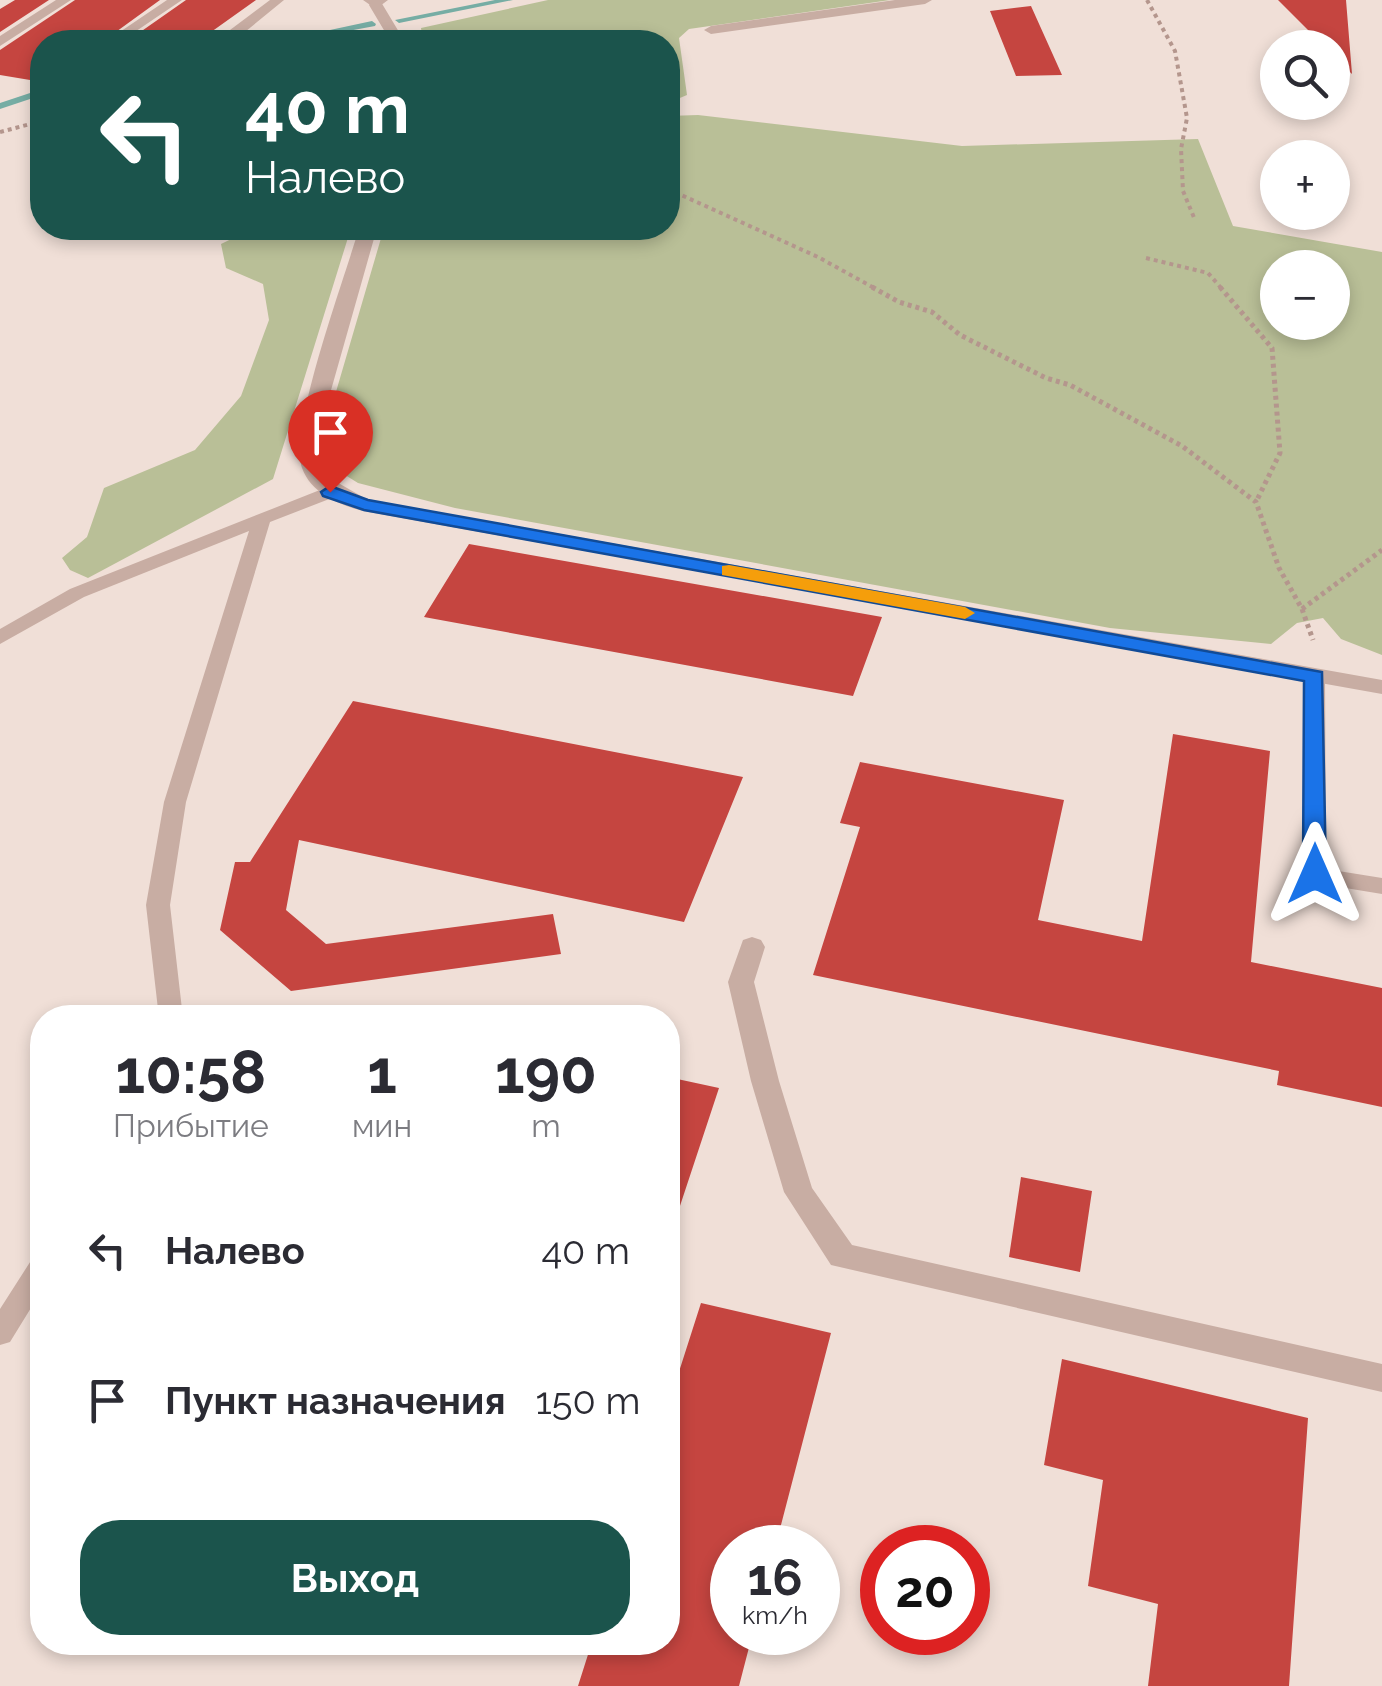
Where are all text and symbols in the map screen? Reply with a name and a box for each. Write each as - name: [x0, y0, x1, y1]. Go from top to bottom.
- map controls: [1260, 30, 1350, 340]
- button: search: [1260, 30, 1350, 120]
- text: 40 m: [245, 67, 410, 149]
- icon: left: [80, 70, 210, 200]
- button: +: [1260, 140, 1350, 230]
- text: Налево: [245, 151, 405, 204]
- button: −: [1260, 250, 1350, 340]
- pin: [288, 390, 373, 493]
- icon: arrive: [303, 405, 358, 460]
- position arrow: [1263, 822, 1367, 926]
- text: 10:58: [116, 1037, 266, 1107]
- text: 1: [367, 1037, 397, 1107]
- text: 190: [495, 1037, 597, 1107]
- text: Прибытие: [113, 1107, 269, 1144]
- text: мин: [352, 1107, 412, 1144]
- text: m: [531, 1107, 561, 1144]
- icon: left: [80, 1223, 135, 1278]
- text: Налево: [165, 1228, 305, 1273]
- text: 40 m: [541, 1228, 630, 1273]
- icon: arrive: [80, 1373, 135, 1428]
- text: Пункт назначения: [165, 1378, 506, 1423]
- text: 150 m: [536, 1378, 640, 1423]
- button: Выход: [80, 1520, 630, 1635]
- speed limit sign: 20: [860, 1525, 990, 1655]
- text: 16: [747, 1548, 803, 1607]
- text: km/h: [742, 1600, 808, 1630]

